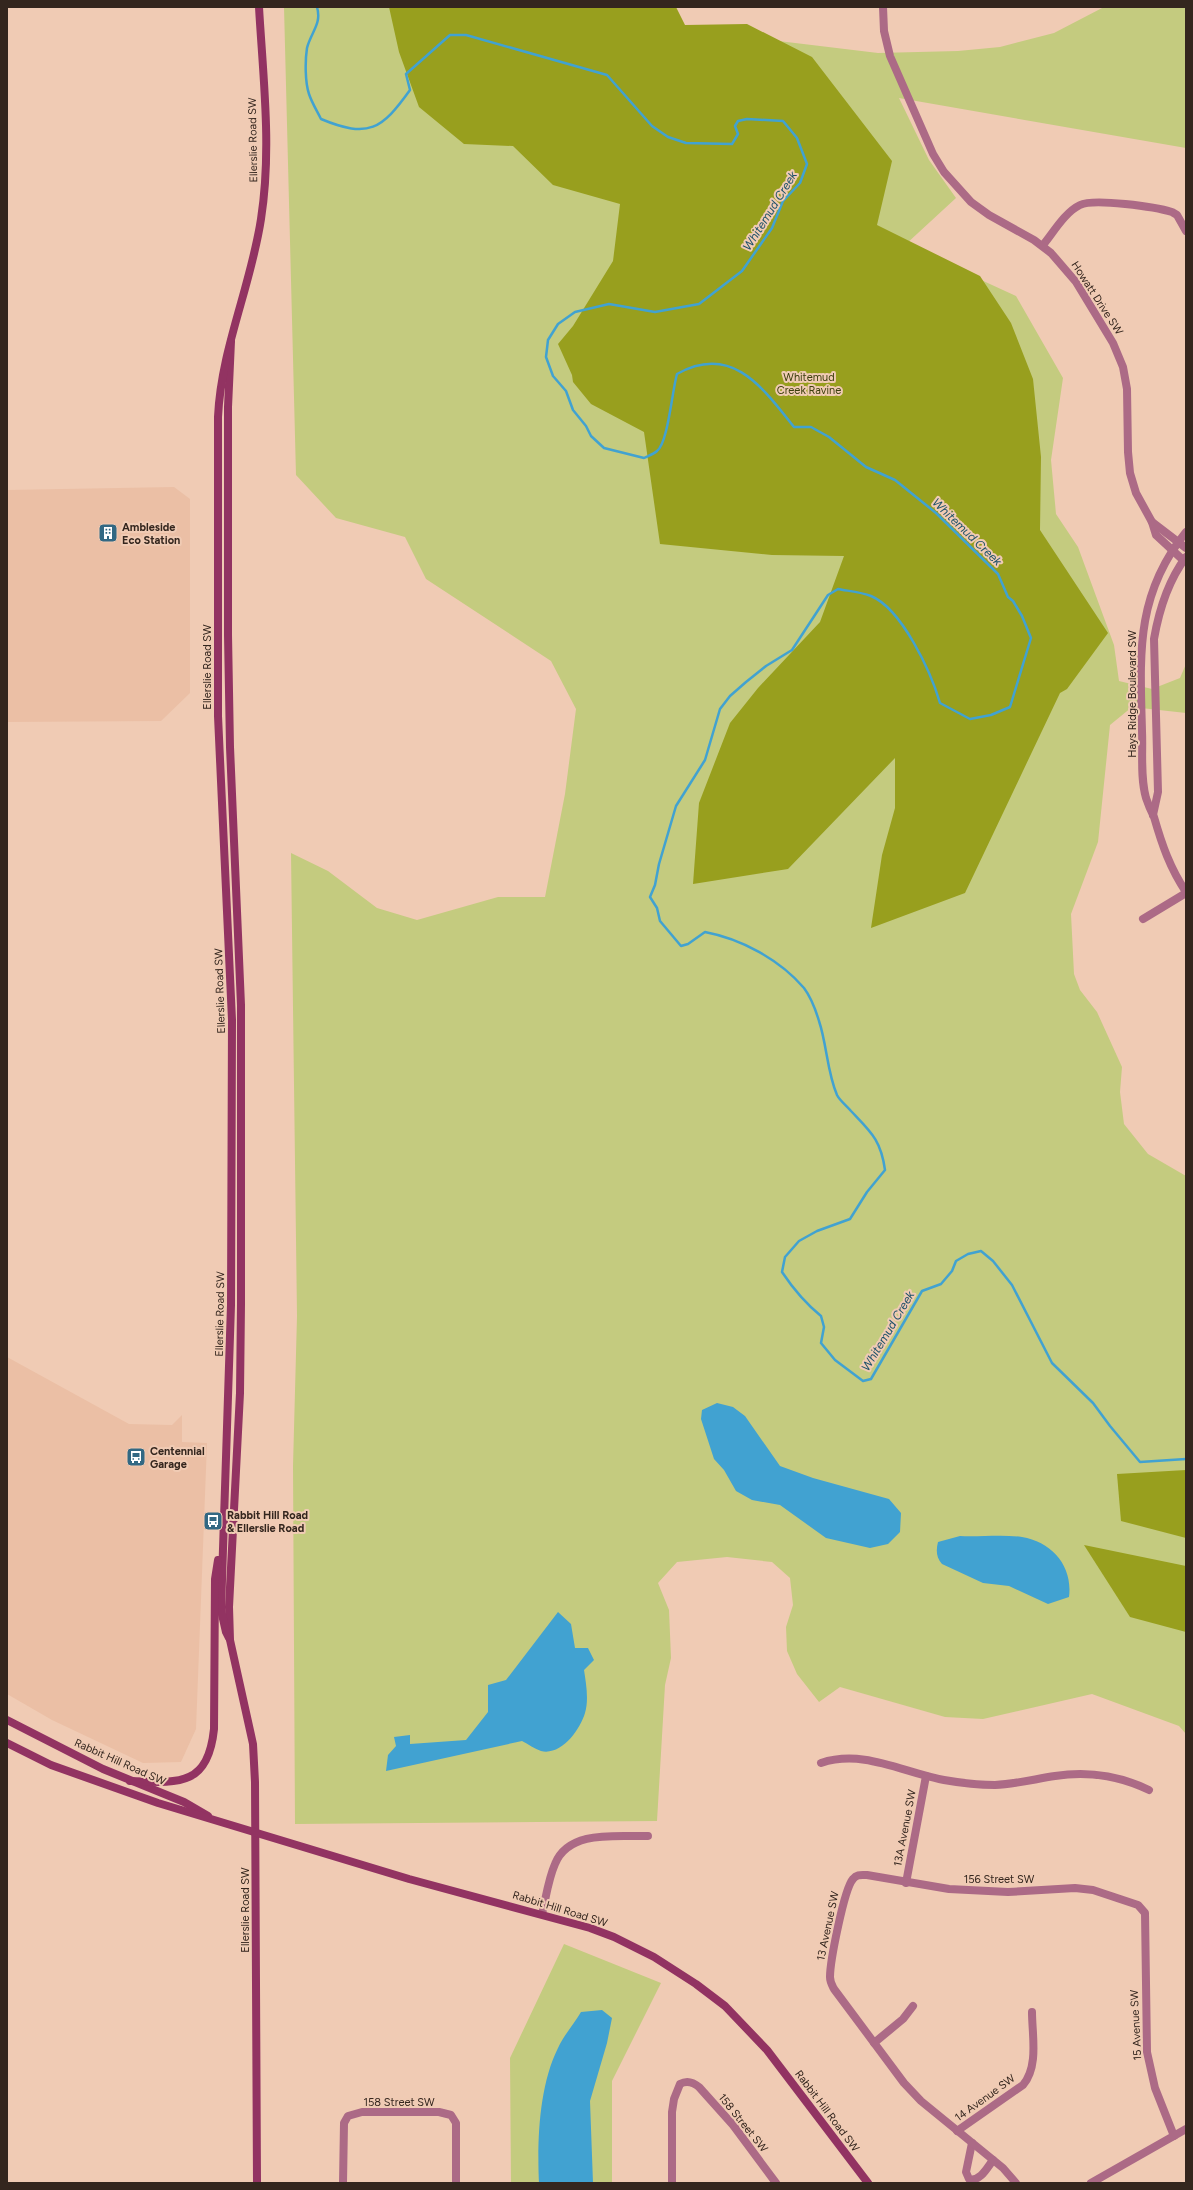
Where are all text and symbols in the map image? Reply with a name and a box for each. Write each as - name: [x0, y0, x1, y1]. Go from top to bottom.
- street label: Ellerslie Road SW: [246, 97, 260, 183]
- water label: Whitemud Creek: [740, 168, 801, 253]
- street label: Howatt Drive SW: [1068, 259, 1126, 338]
- park label: Whitemud Creek Ravine: [777, 371, 841, 397]
- water label: Whitemud Creek: [929, 495, 1005, 569]
- place label: Ambleside Eco Station: [122, 521, 180, 547]
- building icon: Ambleside Eco Station: [97, 522, 119, 544]
- street label: Ellerslie Road SW: [201, 624, 214, 710]
- street label: Hays Ridge Boulevard SW: [1126, 630, 1139, 758]
- street label: Ellerslie Road SW: [212, 948, 228, 1034]
- street label: Ellerslie Road SW: [213, 1271, 227, 1357]
- water label: Whitemud Creek: [859, 1287, 918, 1374]
- place label: Centennial Garage: [150, 1445, 205, 1471]
- bus stop icon: Centennial Garage: [125, 1446, 147, 1468]
- place label: Rabbit Hill Road & Ellerslie Road: [227, 1509, 308, 1535]
- bus stop icon: Rabbit Hill Road & Ellerslie Road: [202, 1510, 224, 1532]
- street label: Rabbit Hill Road SW: [72, 1736, 168, 1788]
- street label: 13A Avenue SW: [891, 1788, 919, 1867]
- street label: Ellerslie Road SW: [239, 1867, 252, 1953]
- street label: 156 Street SW: [964, 1873, 1035, 1886]
- street label: Rabbit Hill Road SW: [511, 1888, 609, 1930]
- street label: 13 Avenue SW: [814, 1890, 842, 1962]
- street label: 15 Avenue SW: [1128, 1989, 1144, 2061]
- street label: Rabbit Hill Road SW: [792, 2068, 862, 2155]
- street label: 14 Avenue SW: [952, 2072, 1018, 2124]
- street label: 158 Street SW: [716, 2091, 771, 2155]
- street label: 158 Street SW: [363, 2096, 435, 2109]

